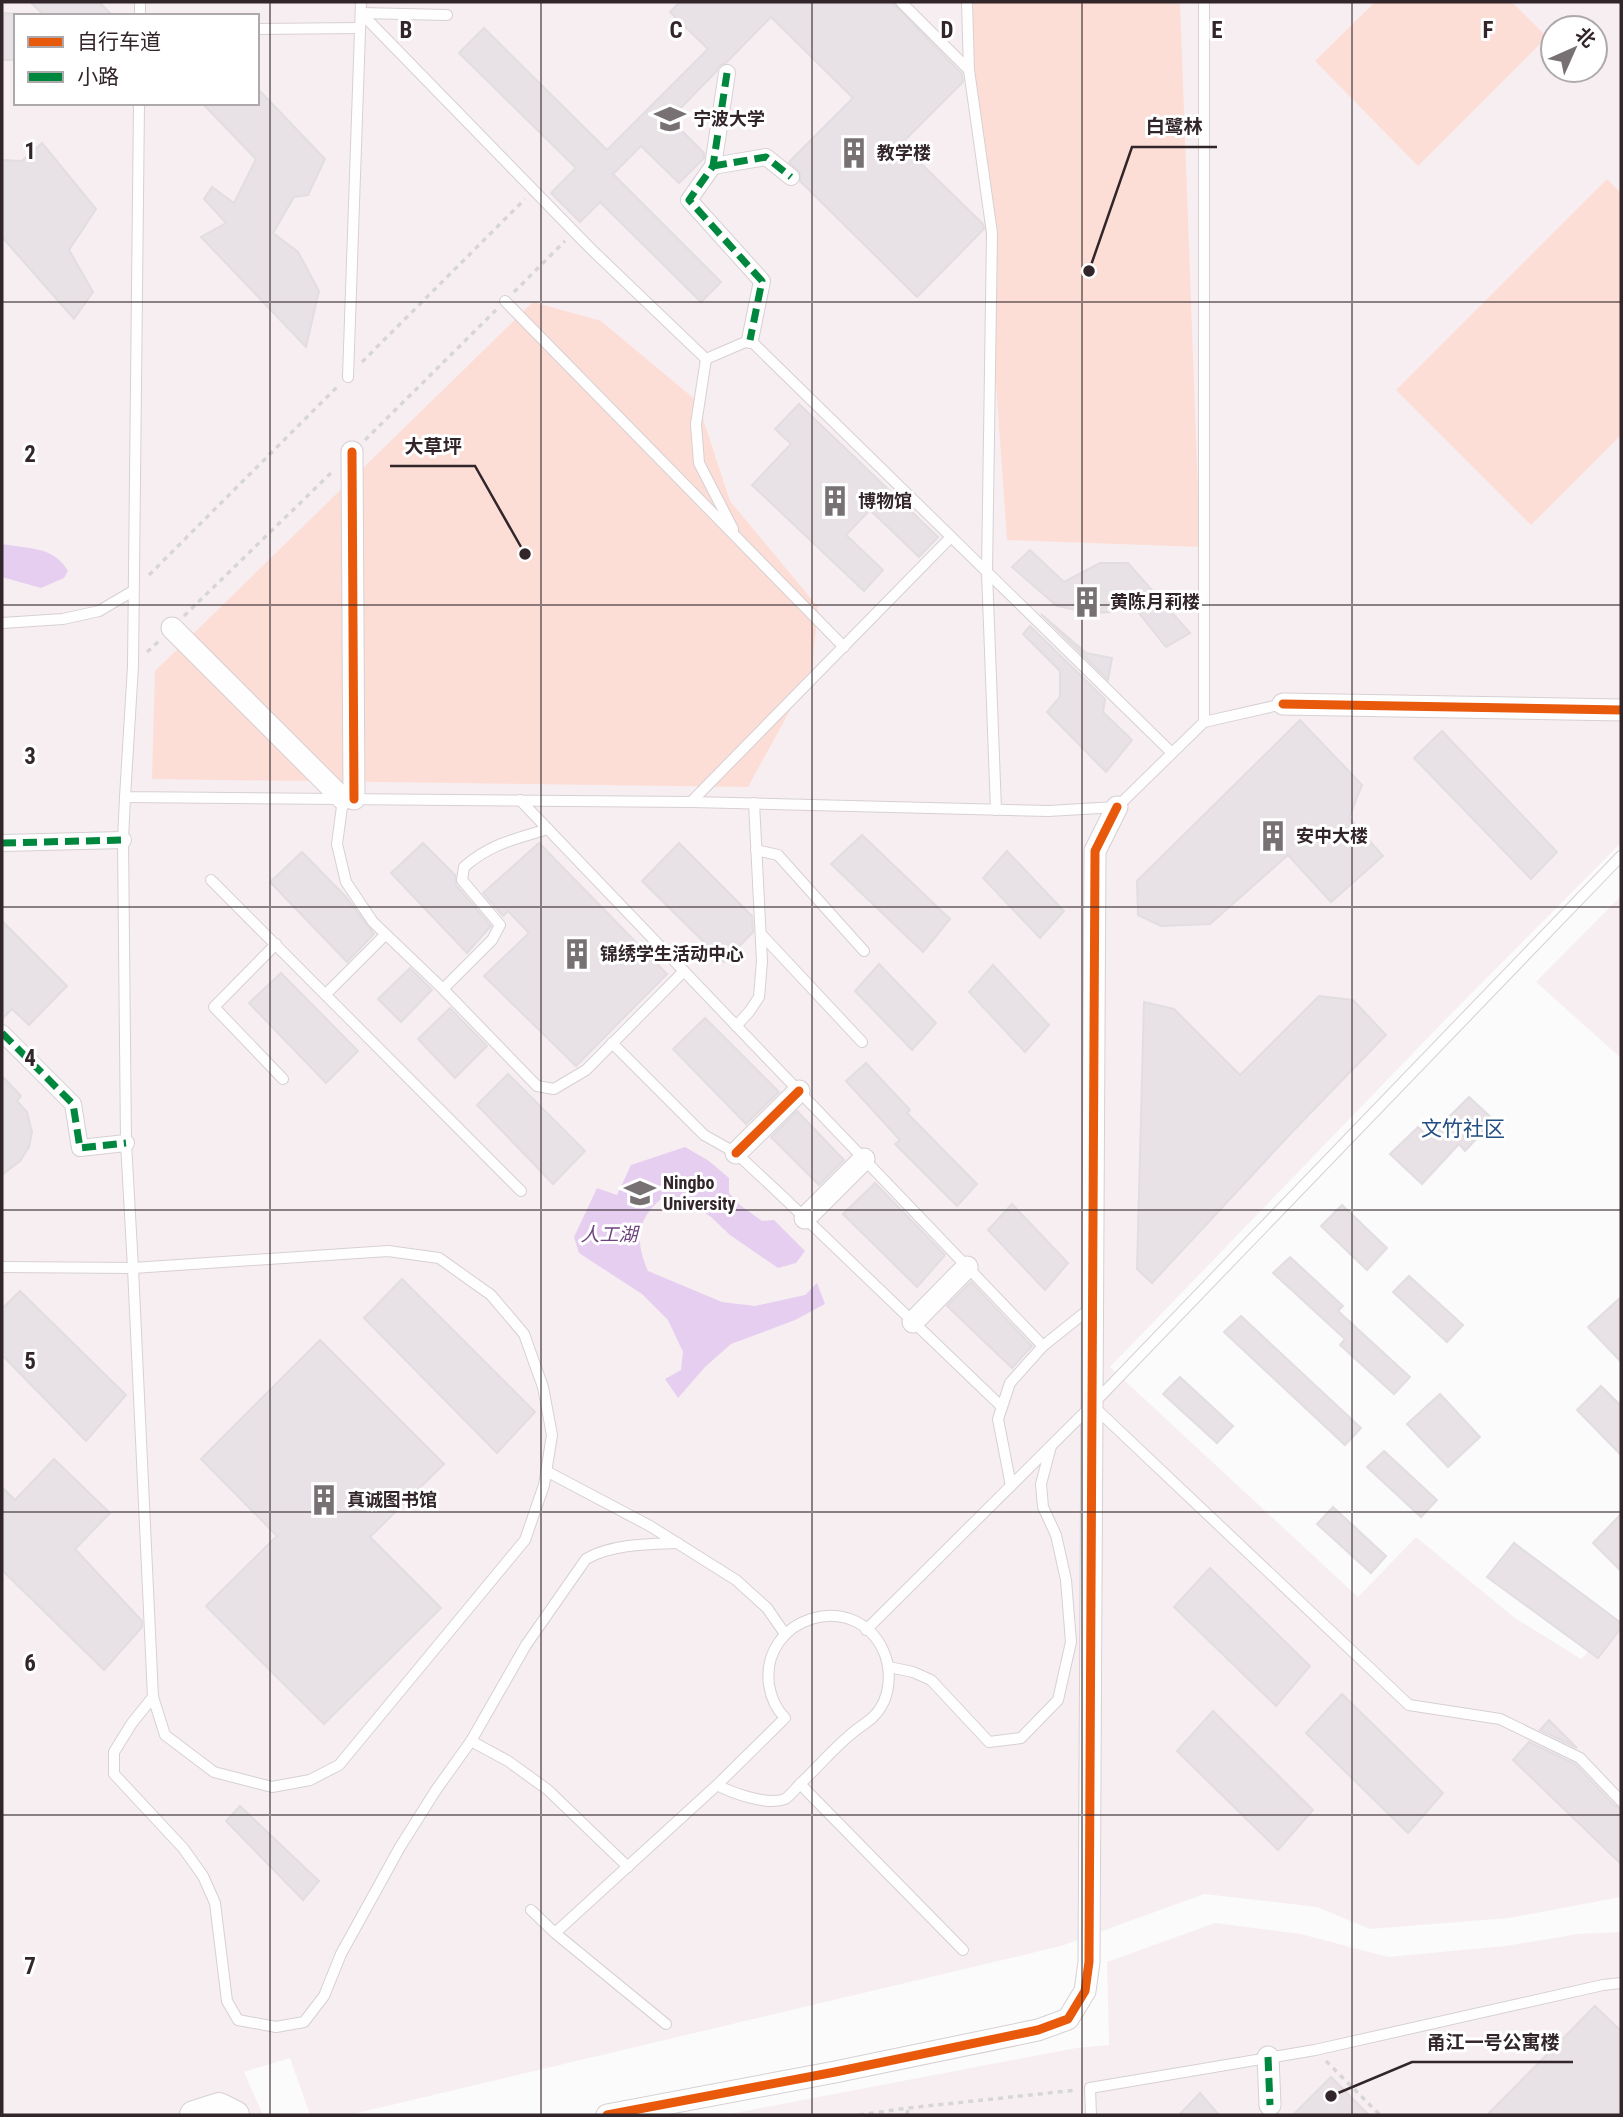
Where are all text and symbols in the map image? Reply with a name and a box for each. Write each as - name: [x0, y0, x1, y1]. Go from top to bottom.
- legend: [14, 14, 259, 105]
- north arrow: [1539, 14, 1609, 84]
- text: B: [400, 17, 412, 44]
- text: C: [669, 17, 683, 44]
- text: D: [941, 17, 954, 44]
- text: E: [1211, 17, 1223, 44]
- text: F: [1483, 17, 1494, 44]
- text: 北: [1571, 22, 1601, 52]
- text: 自行车道: [77, 30, 161, 54]
- text: 小路: [77, 65, 119, 89]
- school or university icon: 宁波大学: [653, 102, 687, 136]
- callout: 白鹭林: [1132, 107, 1217, 147]
- place label: 宁波大学: [693, 108, 765, 129]
- text: 白鹭林: [1145, 115, 1203, 138]
- building icon: 教学楼: [837, 136, 871, 170]
- text: 1: [24, 138, 36, 165]
- place label: 教学楼: [877, 142, 931, 163]
- callout: 大草坪: [390, 426, 475, 466]
- text: 大草坪: [404, 435, 462, 458]
- text: 2: [24, 441, 36, 468]
- building icon: 博物馆: [818, 484, 852, 518]
- place label: 博物馆: [858, 490, 912, 511]
- building icon: 黄陈月莉楼: [1070, 585, 1104, 619]
- place label: 黄陈月莉楼: [1110, 591, 1200, 612]
- text: 3: [24, 743, 36, 770]
- building icon: 安中大楼: [1256, 819, 1290, 853]
- place label: 安中大楼: [1296, 825, 1368, 846]
- building icon: 锦绣学生活动中心: [560, 937, 594, 971]
- place label: 锦绣学生活动中心: [600, 943, 744, 964]
- text: 4: [24, 1045, 36, 1072]
- district label: 文竹社区: [1421, 1117, 1505, 1141]
- place label: Ningbo University: [663, 1172, 735, 1214]
- school or university icon: Ningbo University: [623, 1176, 657, 1210]
- water label: 人工湖: [580, 1223, 640, 1246]
- text: 5: [24, 1348, 36, 1375]
- building icon: 真诚图书馆: [307, 1483, 341, 1517]
- place label: 真诚图书馆: [347, 1489, 437, 1510]
- text: 6: [24, 1650, 36, 1677]
- text: 7: [24, 1953, 36, 1980]
- callout: 甬江一号公寓楼: [1412, 2022, 1573, 2062]
- text: 甬江一号公寓楼: [1426, 2031, 1560, 2054]

